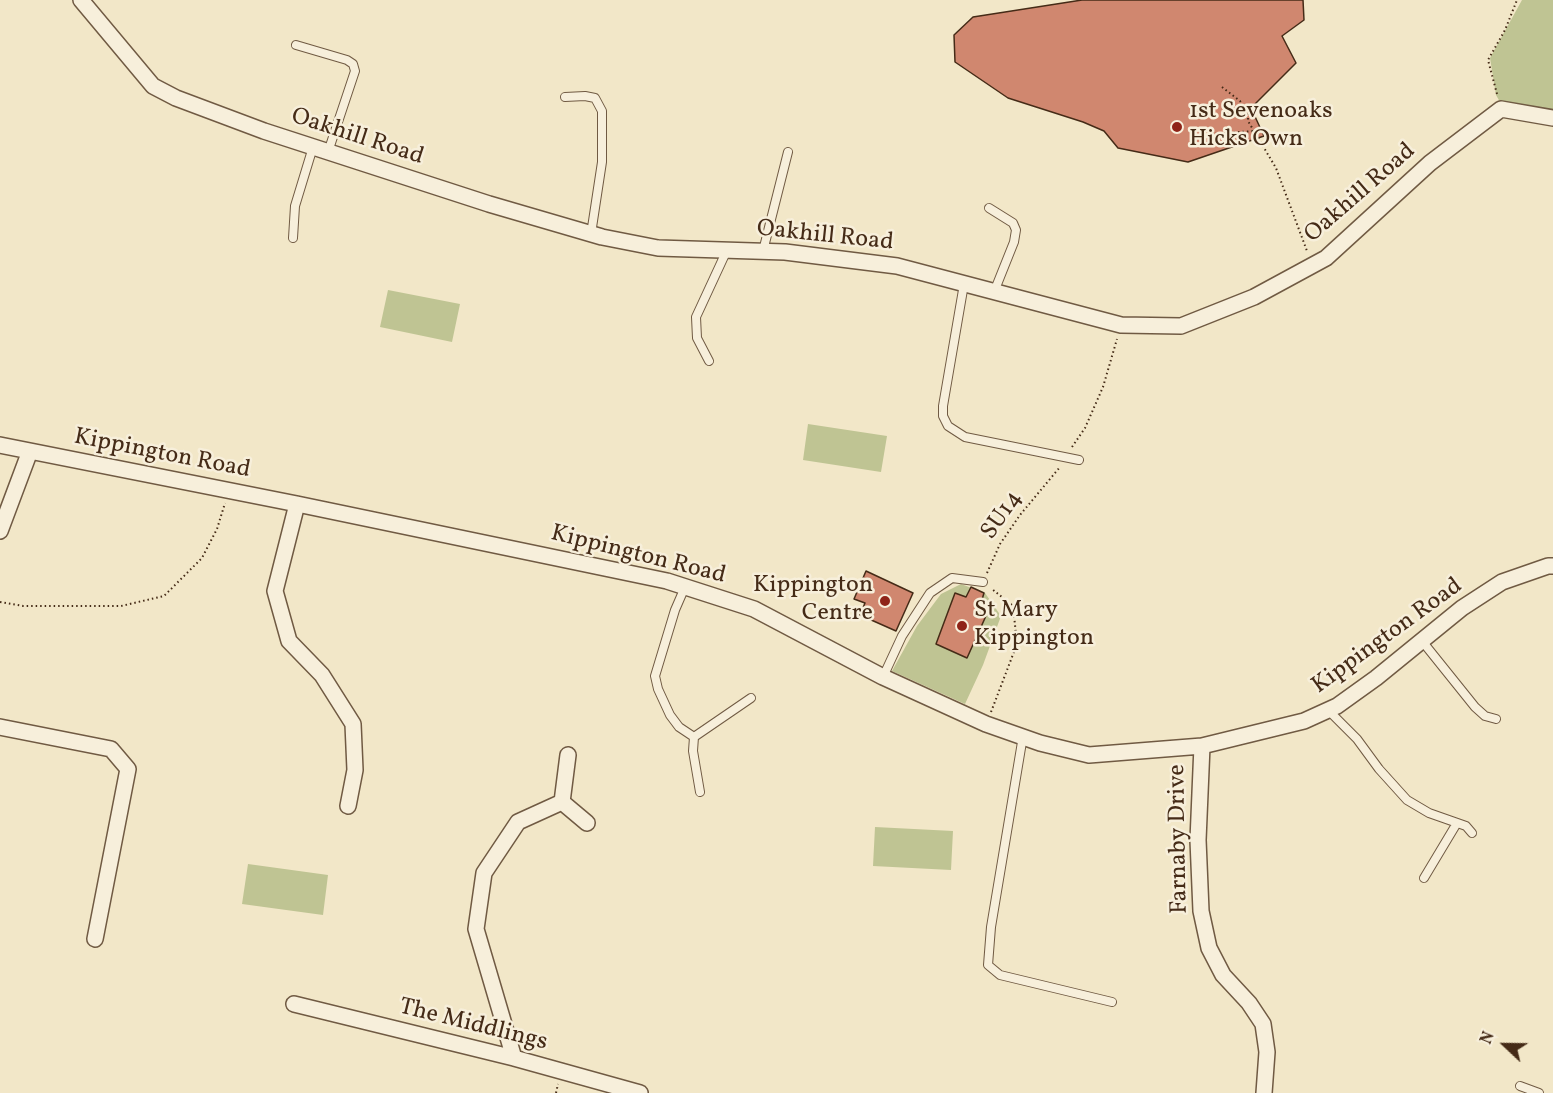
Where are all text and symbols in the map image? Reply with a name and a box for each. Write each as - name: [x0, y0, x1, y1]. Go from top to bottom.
- place label: 1st Sevenoaks Hicks Own: [1189, 99, 1332, 155]
- street label: Oakhill Road: [287, 103, 427, 173]
- marker: 1st Sevenoaks Hicks Own: [1170, 120, 1184, 134]
- street label: Oakhill Road: [1300, 138, 1422, 250]
- street label: Oakhill Road: [755, 215, 895, 259]
- street label: Kippington Road: [71, 424, 253, 486]
- street label: SU14: [976, 486, 1030, 546]
- street label: Kippington Road: [548, 520, 728, 592]
- place label: Kippington Centre: [753, 573, 873, 629]
- street label: Kippington Road: [1307, 573, 1469, 701]
- marker: Kippington Centre: [878, 594, 892, 608]
- place label: St Mary Kippington: [974, 598, 1094, 654]
- marker: St Mary Kippington: [955, 619, 969, 633]
- street label: Farnaby Drive: [1164, 764, 1196, 914]
- street label: The Middlings: [396, 994, 550, 1058]
- north arrow: [1475, 1015, 1535, 1075]
- text: N: [1476, 1029, 1501, 1048]

